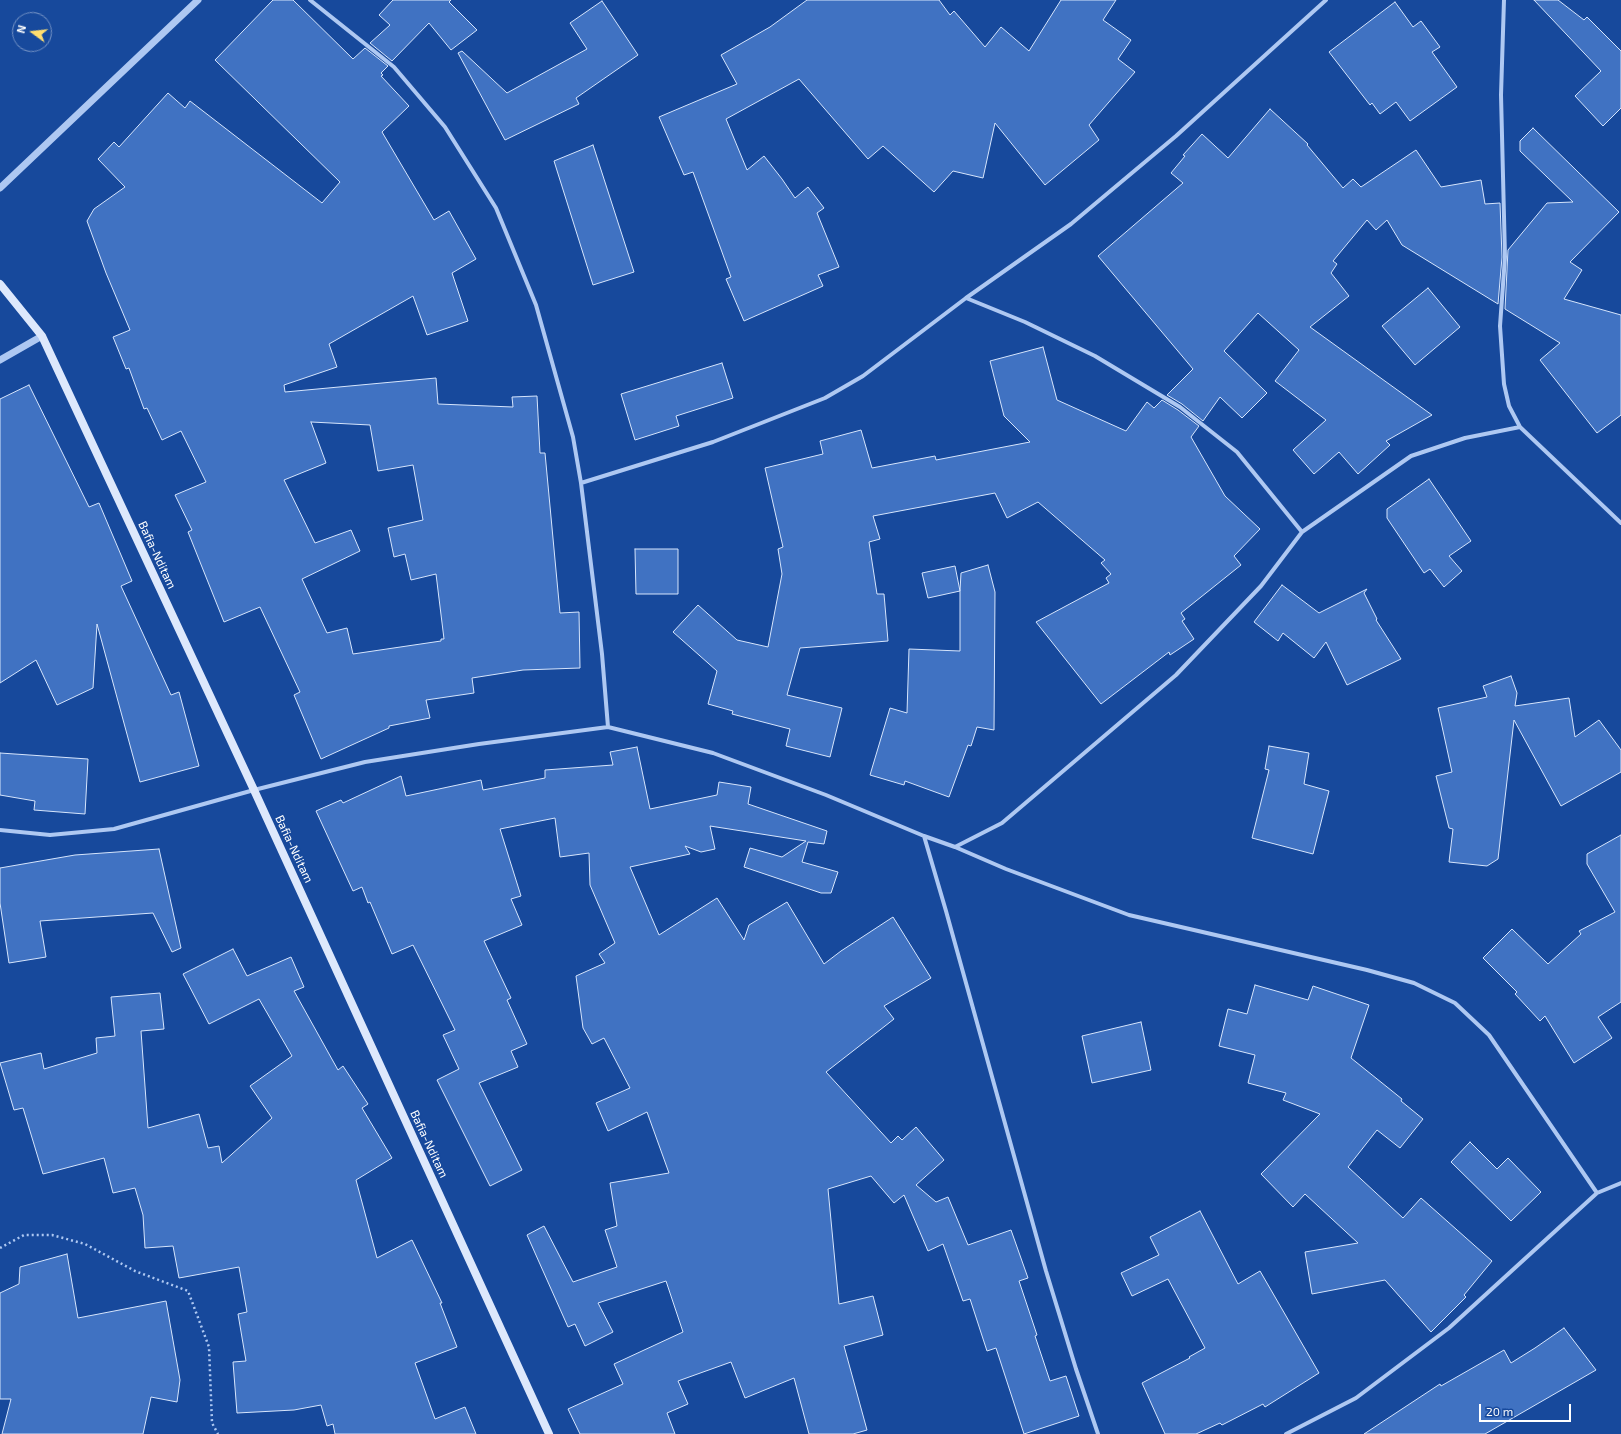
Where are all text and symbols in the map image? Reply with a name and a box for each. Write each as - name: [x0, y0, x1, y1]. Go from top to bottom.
- north arrow: [12, 12, 52, 52]
- text: N: [14, 24, 28, 35]
- street label: Bafia-Nditam: [135, 519, 179, 591]
- street label: Bafia-Nditam: [272, 813, 316, 885]
- street label: Bafia-Nditam: [407, 1108, 451, 1180]
- scale bar: [1481, 1396, 1573, 1422]
- text: 20 m: [1486, 1404, 1513, 1418]

